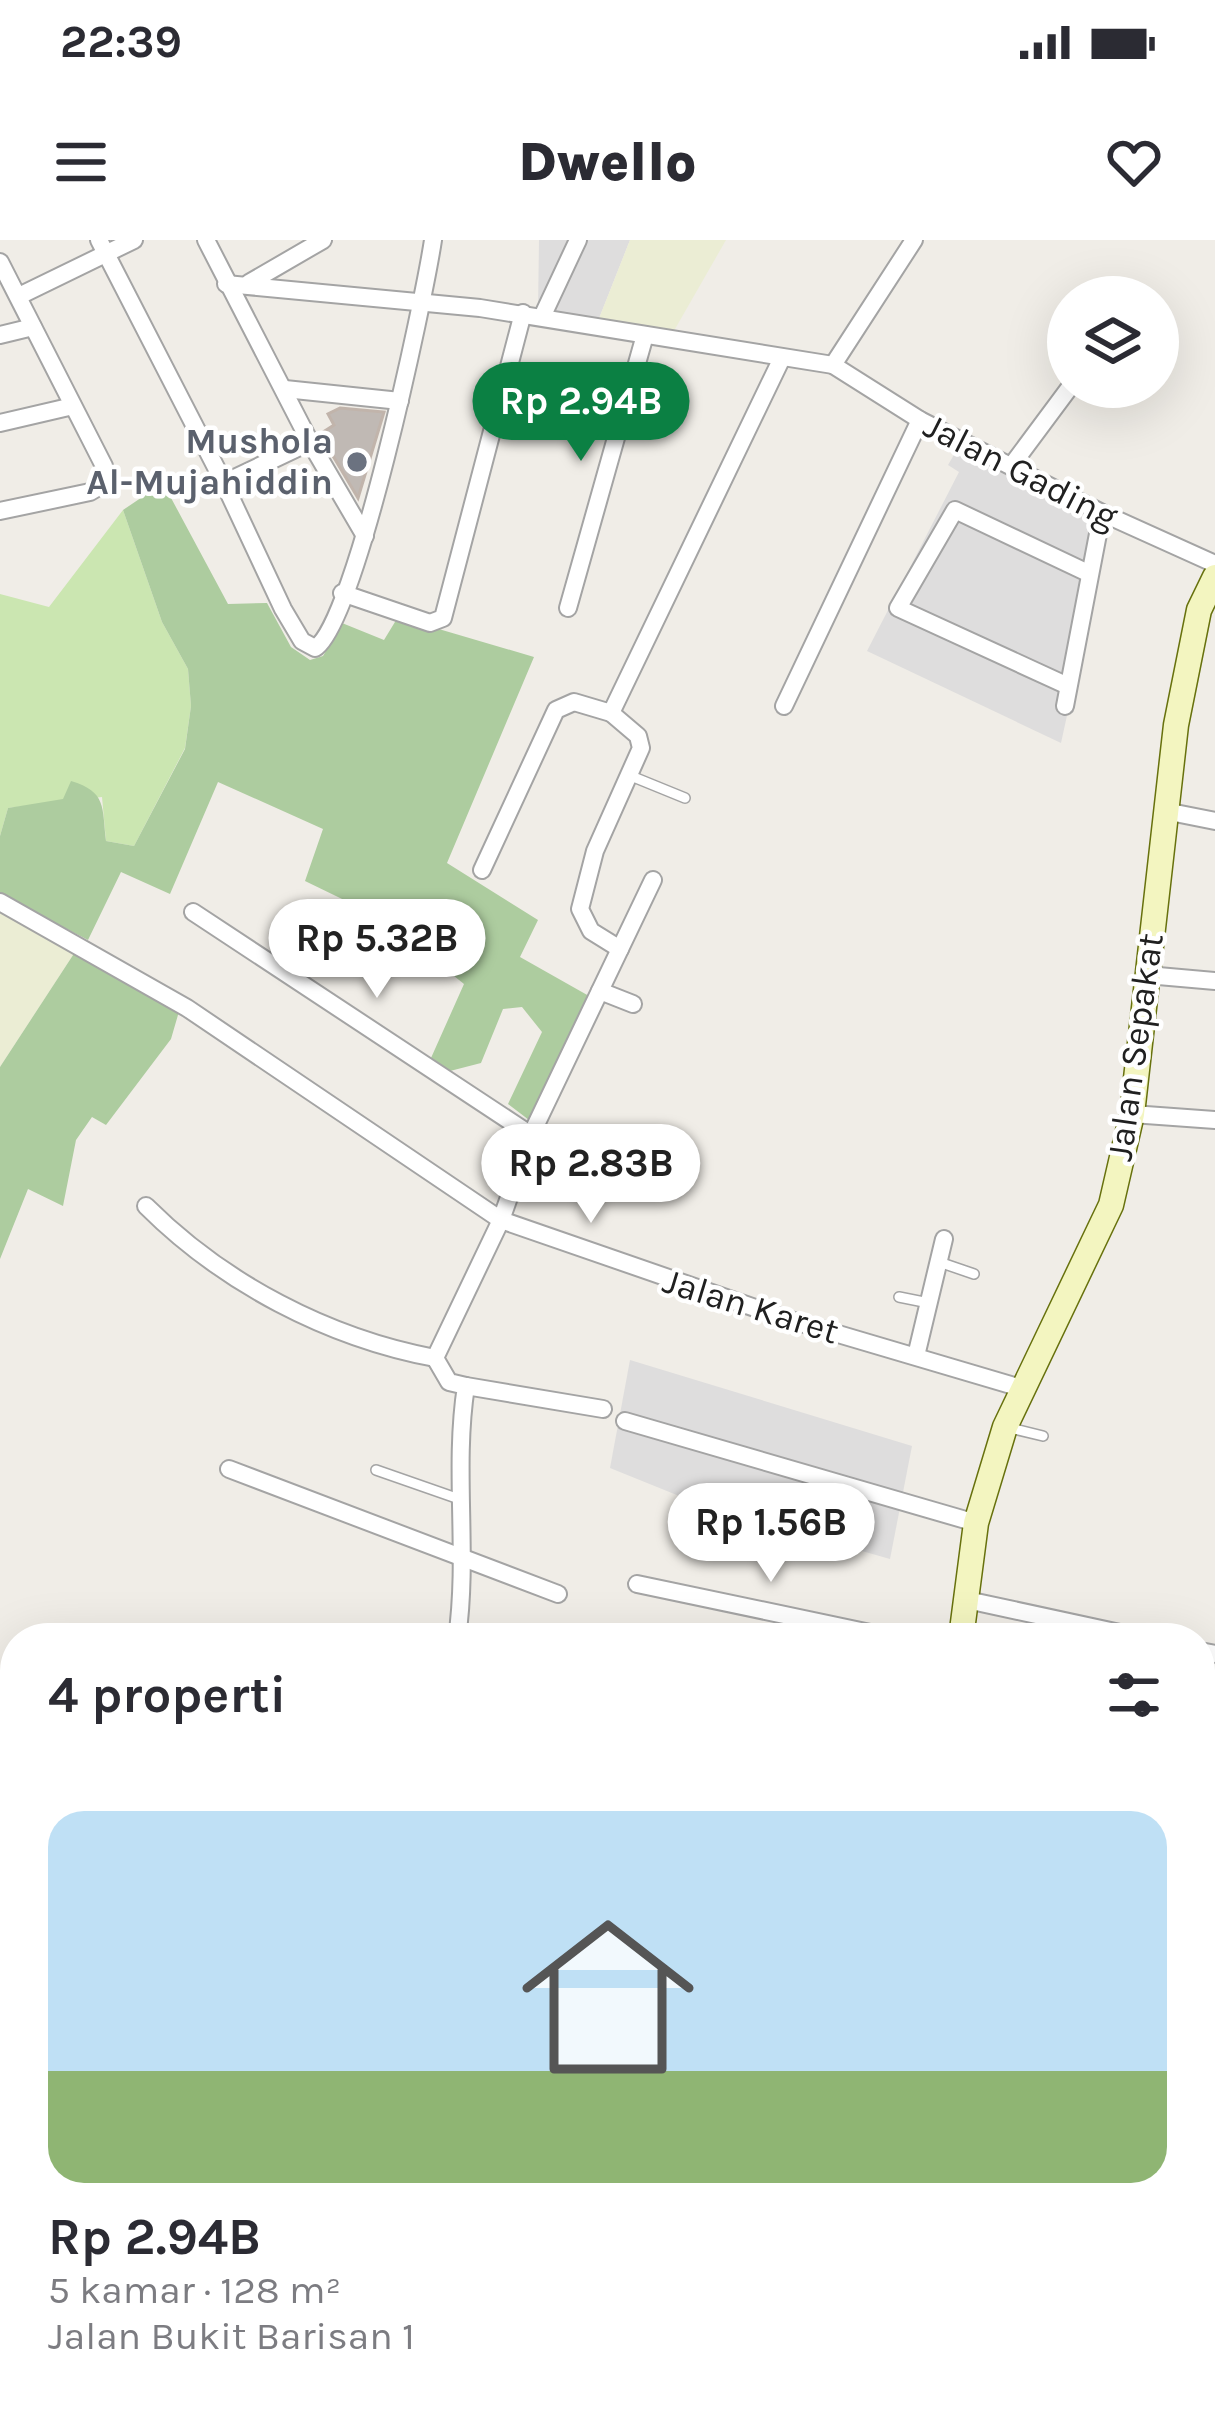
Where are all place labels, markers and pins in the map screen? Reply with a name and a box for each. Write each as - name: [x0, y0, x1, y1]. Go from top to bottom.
- pin: Rp 2.94B: [457, 362, 705, 464]
- place label: Mushola Al-Mujahiddin: [86, 420, 333, 504]
- marker: Mushola Al-Mujahiddin: [344, 449, 370, 475]
- pin: Rp 5.32B: [253, 899, 501, 1001]
- pin: Rp 2.83B: [467, 1124, 715, 1226]
- pin: Rp 1.56B: [647, 1483, 895, 1585]

